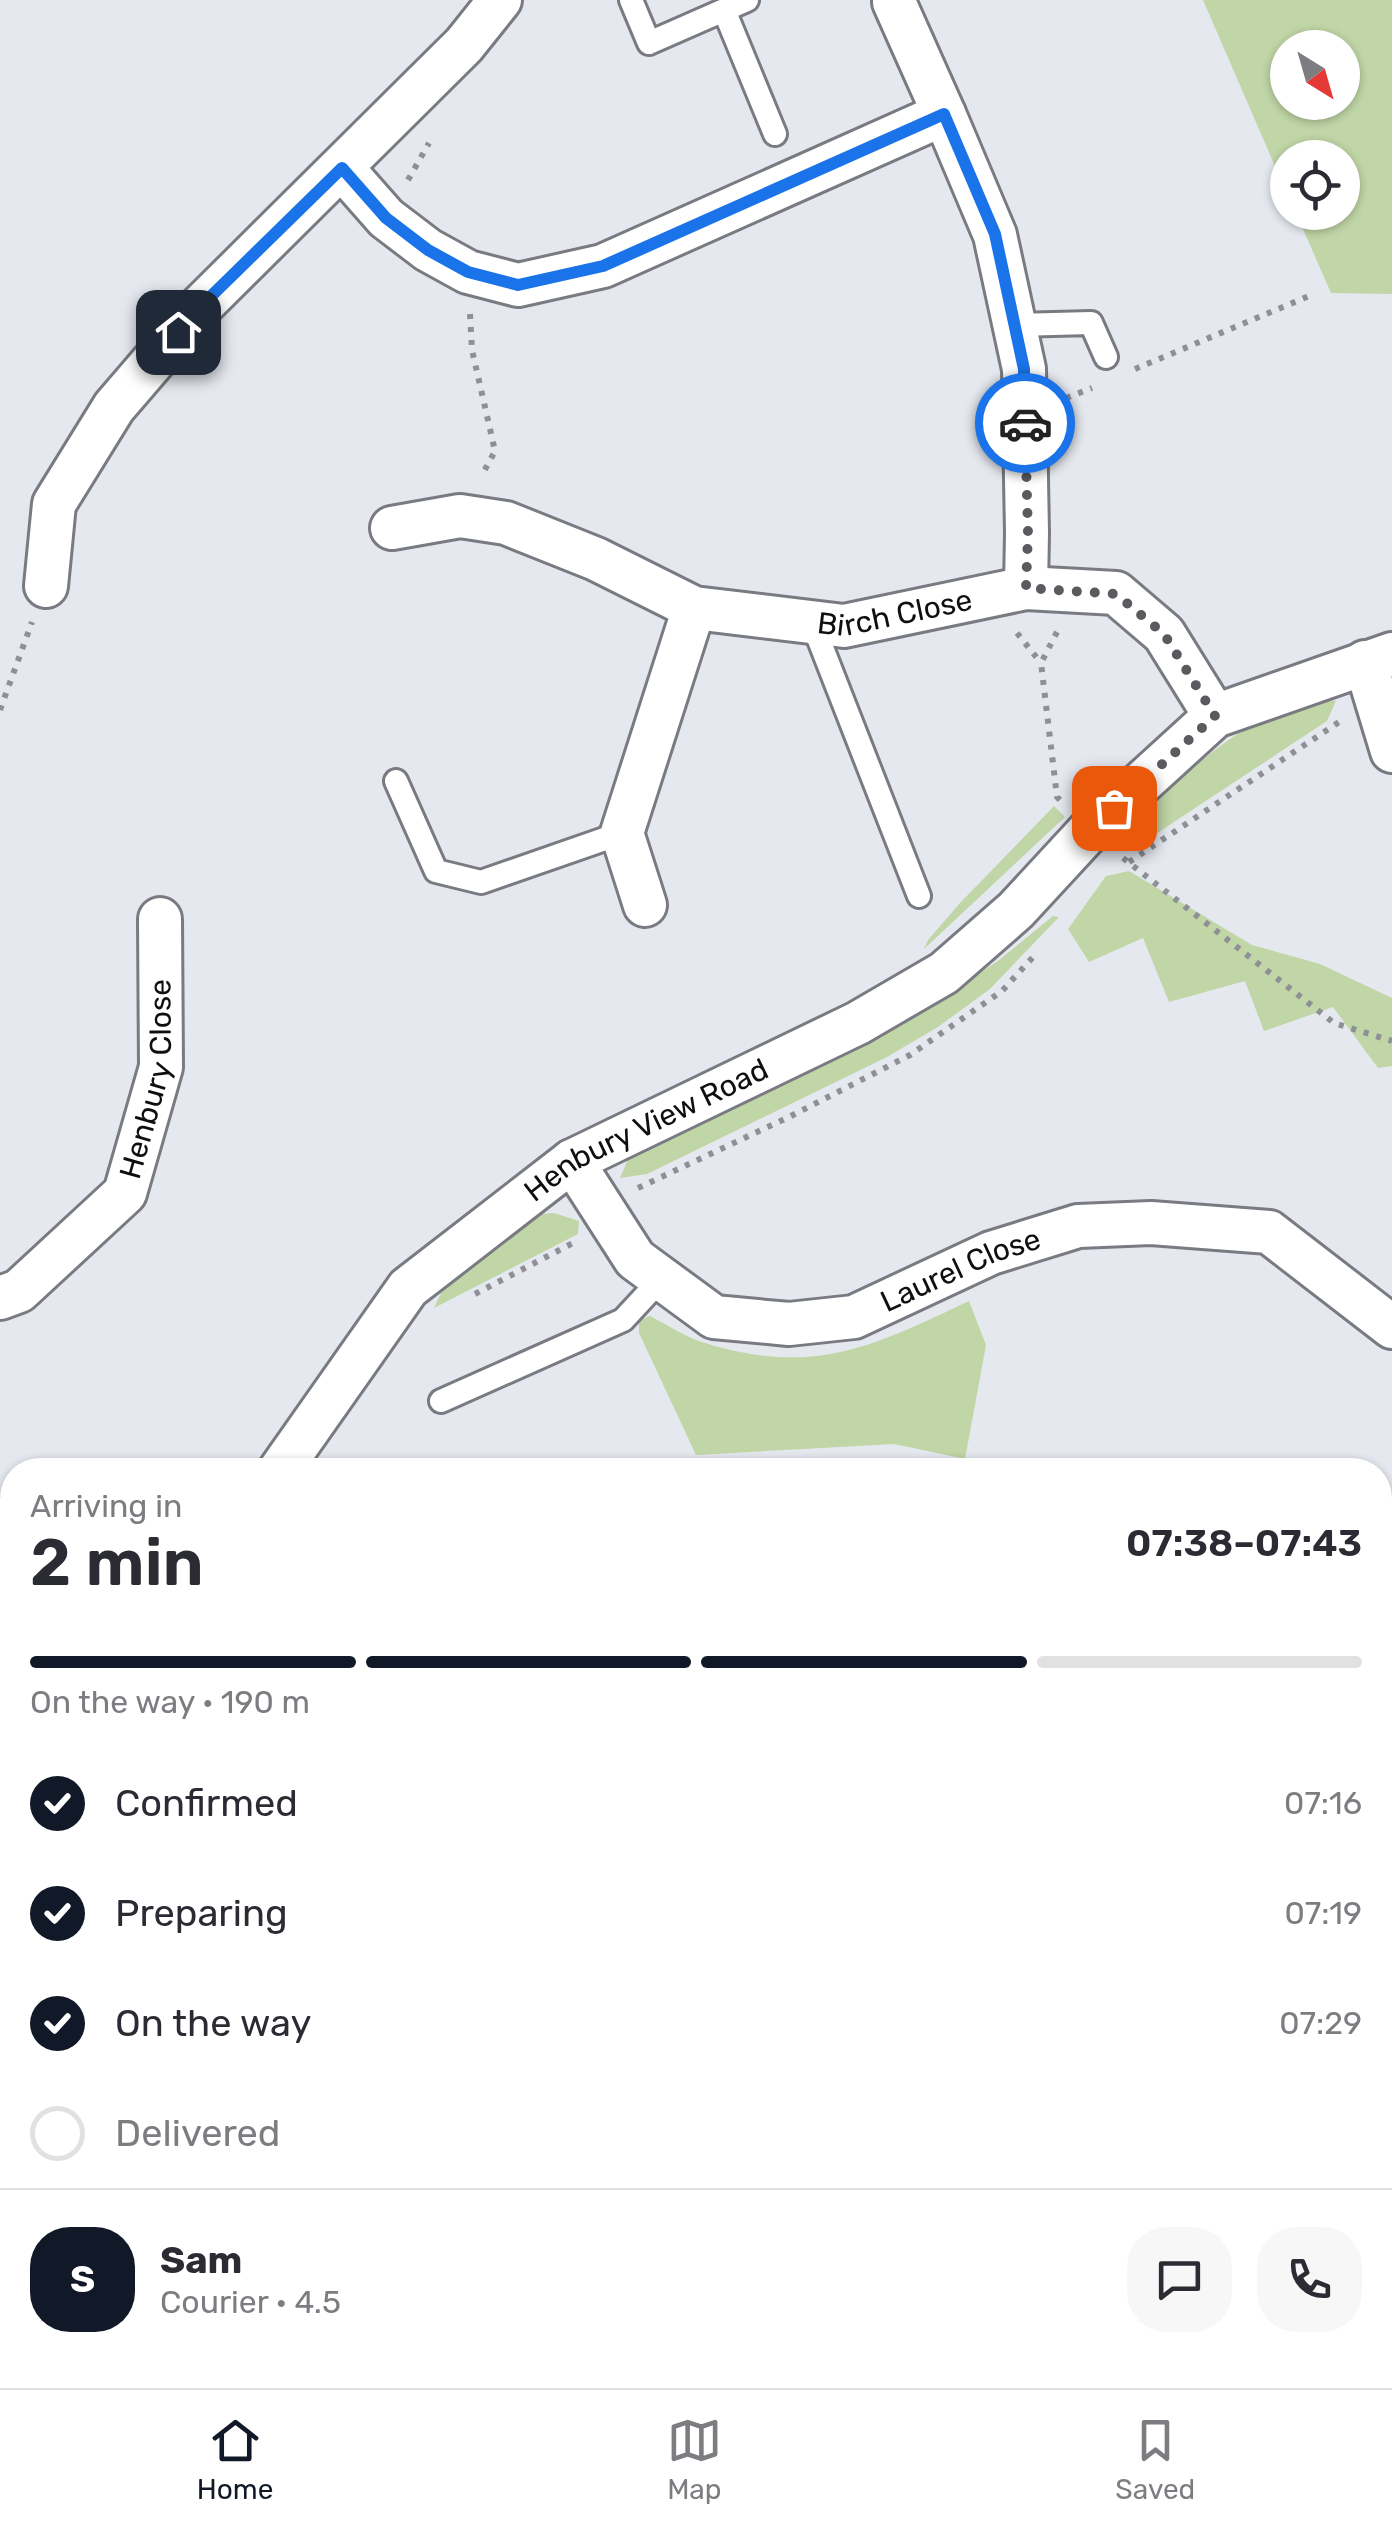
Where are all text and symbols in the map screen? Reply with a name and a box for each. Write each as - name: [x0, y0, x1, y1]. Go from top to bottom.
- north arrow: [1270, 30, 1360, 120]
- map controls: [1270, 30, 1360, 230]
- button: locate: [1270, 140, 1360, 230]
- pin: [136, 290, 221, 375]
- icon: home: [151, 305, 206, 360]
- courier: [975, 373, 1075, 473]
- icon: car: [998, 396, 1053, 451]
- street label: Birch Close: [815, 582, 975, 644]
- pin: [1072, 766, 1157, 851]
- icon: bag: [1087, 781, 1142, 836]
- street label: Henbury Close: [112, 979, 179, 1183]
- street label: Henbury View Road: [517, 1051, 774, 1209]
- street label: Laurel Close: [875, 1221, 1045, 1320]
- text: Arriving in: [30, 1487, 182, 1525]
- text: 07:38–07:43: [1126, 1520, 1362, 1566]
- text: 2 min: [30, 1524, 204, 1601]
- text: On the way · 190 m: [30, 1683, 310, 1721]
- icon: check: [30, 1776, 85, 1831]
- text: Confirmed: [115, 1780, 298, 1826]
- text: 07:16: [1284, 1784, 1362, 1822]
- icon: check: [30, 1886, 85, 1941]
- text: Preparing: [115, 1890, 288, 1936]
- text: 07:19: [1284, 1894, 1362, 1932]
- icon: check: [30, 1996, 85, 2051]
- text: On the way: [115, 2000, 311, 2046]
- text: 07:29: [1279, 2004, 1362, 2042]
- text: Delivered: [115, 2110, 280, 2156]
- button: chat: [1127, 2227, 1232, 2332]
- button: phone: [1257, 2227, 1362, 2332]
- text: Sam: [160, 2237, 242, 2283]
- text: S: [70, 2256, 95, 2302]
- text: Courier · 4.5: [160, 2283, 341, 2321]
- tab: Home: [197, 2413, 273, 2506]
- tab: Map: [667, 2413, 722, 2506]
- tab: Saved: [1115, 2413, 1195, 2506]

